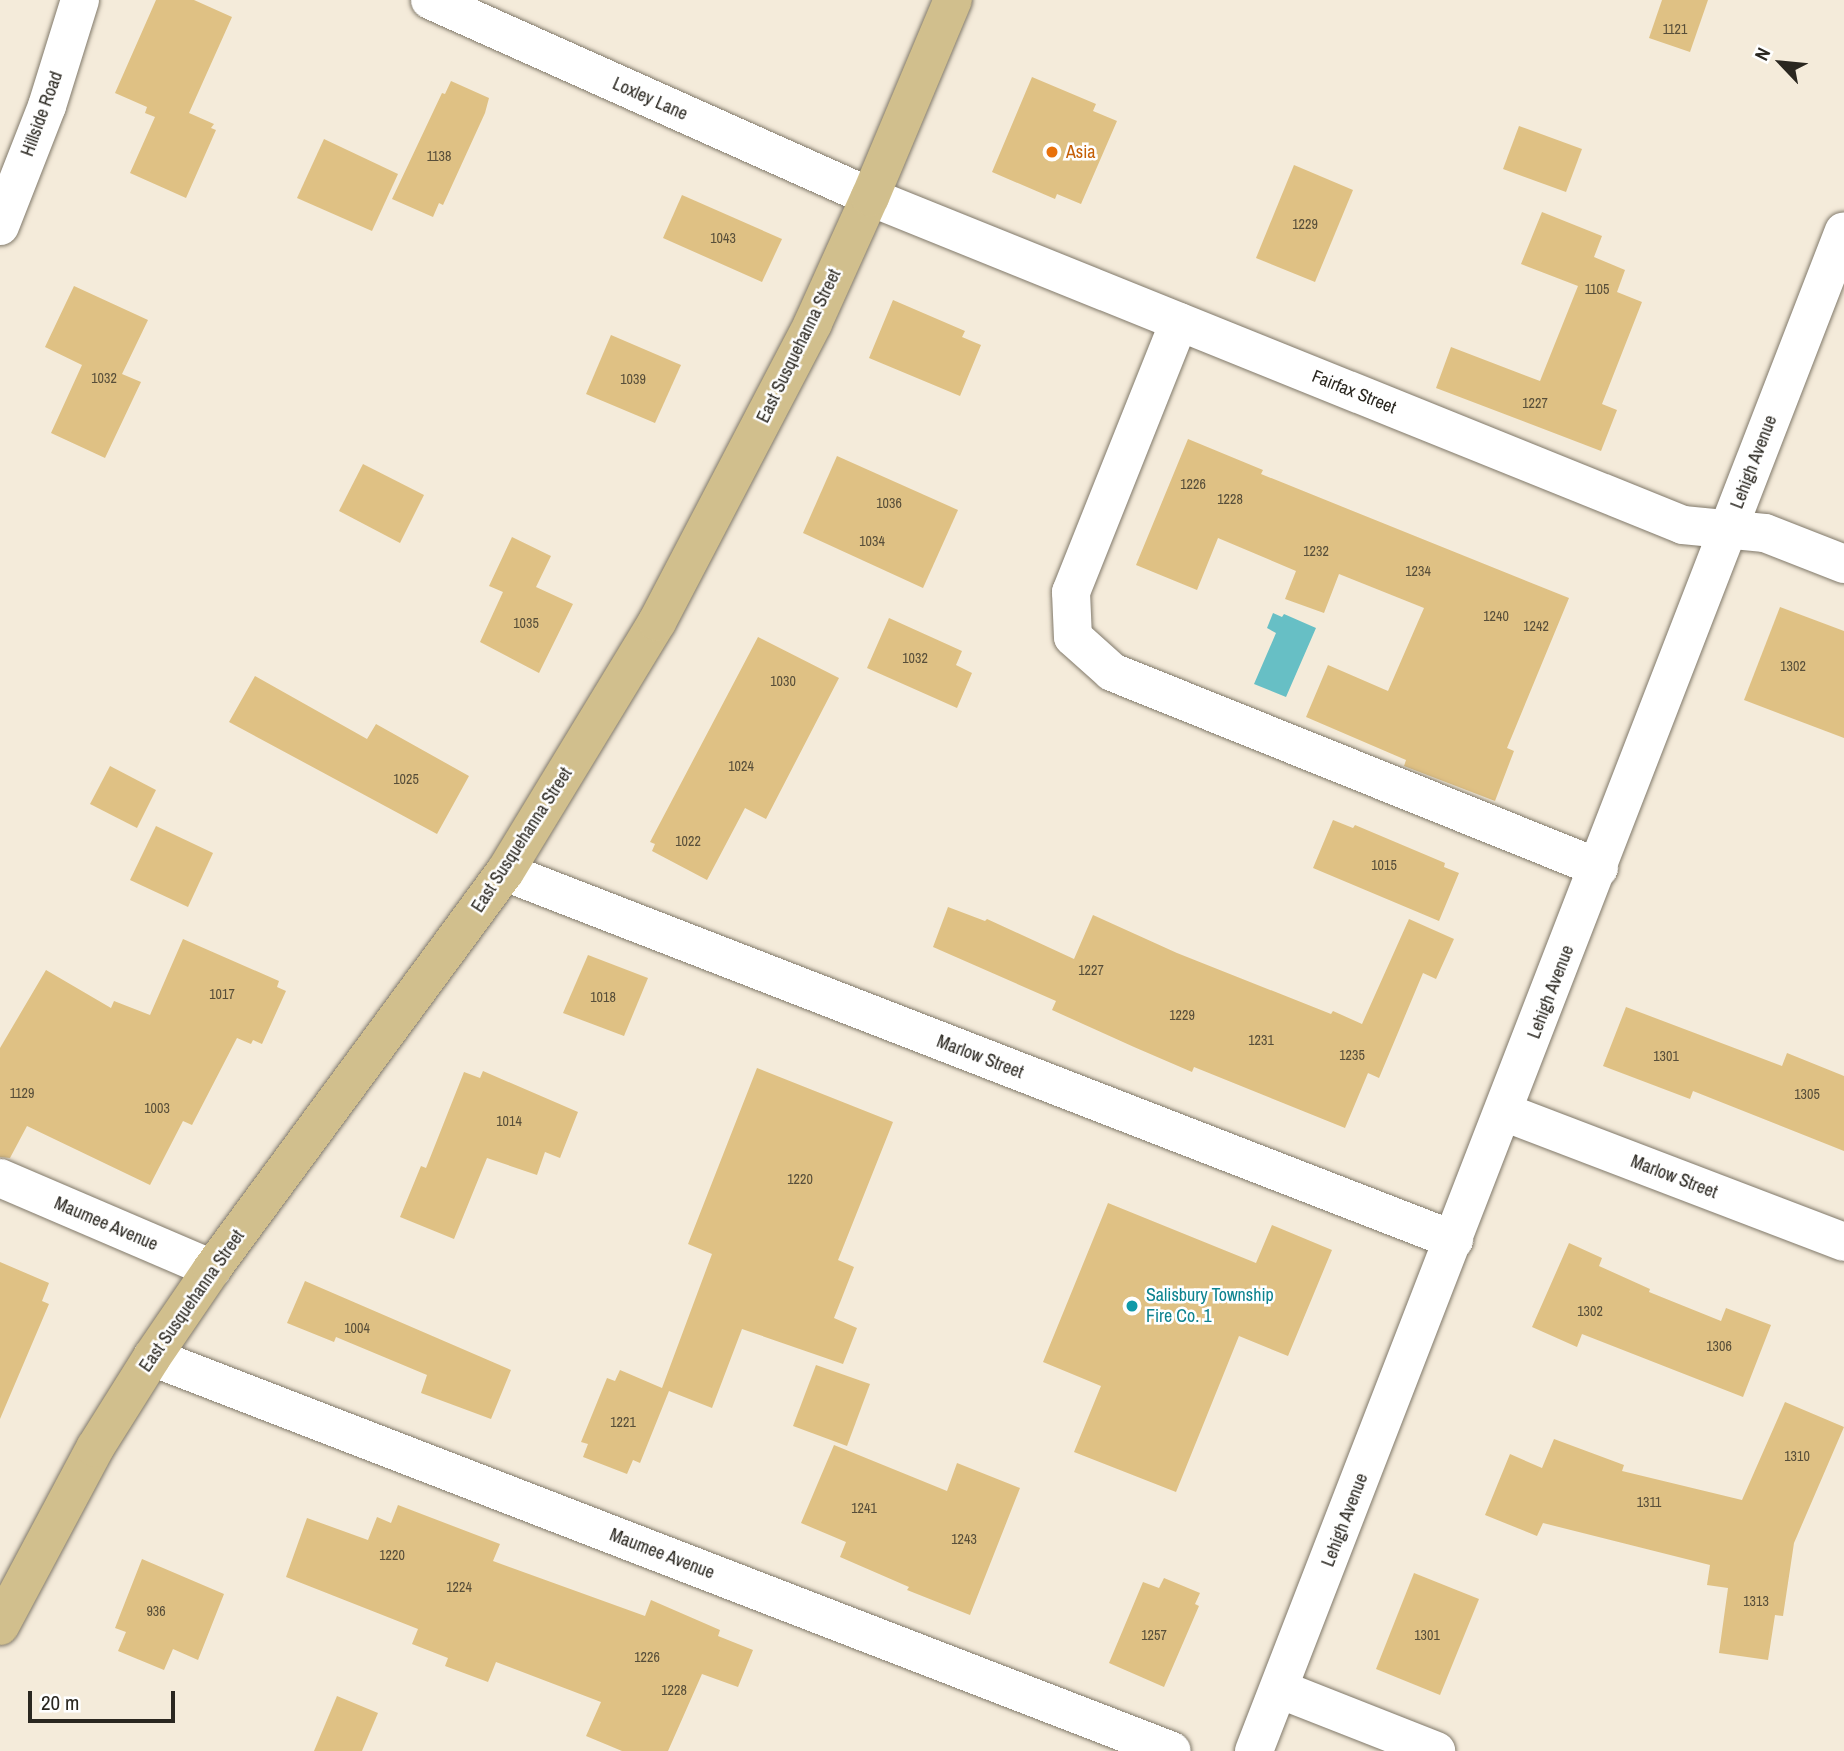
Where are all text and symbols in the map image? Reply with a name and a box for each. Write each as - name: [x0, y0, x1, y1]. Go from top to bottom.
- house number: 1121: [1663, 21, 1687, 37]
- north arrow: [1746, 28, 1816, 98]
- text: N: [1748, 43, 1776, 65]
- street label: Hillside Road: [17, 69, 67, 159]
- street label: Loxley Lane: [609, 73, 691, 125]
- place label: Asia: [1066, 141, 1096, 163]
- marker: Asia: [1044, 144, 1060, 160]
- house number: 1138: [427, 148, 451, 164]
- house number: 1229: [1292, 216, 1318, 232]
- house number: 1043: [710, 230, 736, 246]
- street label: East Susquehanna Street: [752, 266, 846, 426]
- house number: 1105: [1585, 281, 1609, 297]
- street label: Fairfax Street: [1309, 365, 1399, 419]
- house number: 1032: [91, 370, 117, 386]
- house number: 1039: [620, 371, 646, 387]
- house number: 1227: [1522, 395, 1548, 411]
- street label: Lehigh Avenue: [1726, 412, 1782, 512]
- house number: 1226: [1180, 476, 1206, 492]
- house number: 1228: [1217, 491, 1243, 507]
- house number: 1036: [876, 495, 902, 511]
- house number: 1034: [859, 533, 885, 549]
- house number: 1232: [1303, 543, 1329, 559]
- house number: 1234: [1405, 563, 1431, 579]
- house number: 1240: [1483, 608, 1509, 624]
- house number: 1035: [513, 615, 539, 631]
- house number: 1242: [1523, 618, 1549, 634]
- house number: 1032: [902, 650, 928, 666]
- house number: 1302: [1780, 658, 1806, 674]
- house number: 1030: [770, 673, 796, 689]
- house number: 1024: [728, 758, 754, 774]
- street label: East Susquehanna Street: [467, 764, 577, 916]
- house number: 1025: [393, 771, 419, 787]
- house number: 1022: [675, 833, 701, 849]
- house number: 1015: [1371, 857, 1397, 873]
- street label: Lehigh Avenue: [1523, 942, 1579, 1042]
- house number: 1227: [1078, 962, 1104, 978]
- house number: 1017: [209, 986, 235, 1002]
- house number: 1018: [590, 989, 616, 1005]
- house number: 1229: [1169, 1007, 1195, 1023]
- street label: Marlow Street: [934, 1031, 1026, 1083]
- house number: 1231: [1248, 1032, 1274, 1048]
- house number: 1235: [1339, 1047, 1365, 1063]
- house number: 1301: [1653, 1048, 1679, 1064]
- house number: 1129: [10, 1085, 34, 1101]
- house number: 1305: [1794, 1086, 1820, 1102]
- house number: 1003: [144, 1100, 170, 1116]
- house number: 1014: [496, 1113, 522, 1129]
- street label: Marlow Street: [1628, 1151, 1720, 1203]
- house number: 1220: [787, 1171, 813, 1187]
- street label: Maumee Avenue: [51, 1192, 161, 1256]
- street label: East Susquehanna Street: [135, 1226, 249, 1376]
- place label: Salisbury Township Fire Co. 1: [1146, 1285, 1274, 1328]
- marker: Salisbury Township Fire Co. 1: [1124, 1298, 1140, 1314]
- house number: 1302: [1577, 1303, 1603, 1319]
- house number: 1004: [344, 1320, 370, 1336]
- house number: 1306: [1706, 1338, 1732, 1354]
- house number: 1221: [610, 1414, 636, 1430]
- house number: 1310: [1784, 1448, 1810, 1464]
- street label: Lehigh Avenue: [1317, 1470, 1373, 1570]
- house number: 1311: [1637, 1494, 1661, 1510]
- house number: 1241: [851, 1500, 877, 1516]
- street label: Maumee Avenue: [606, 1524, 718, 1584]
- house number: 1243: [951, 1531, 977, 1547]
- house number: 1220: [379, 1547, 405, 1563]
- house number: 1224: [446, 1579, 472, 1595]
- house number: 1313: [1743, 1593, 1769, 1609]
- house number: 936: [146, 1603, 166, 1619]
- house number: 1257: [1141, 1627, 1167, 1643]
- house number: 1301: [1414, 1627, 1440, 1643]
- house number: 1226: [634, 1649, 660, 1665]
- scale bar: [32, 1678, 178, 1722]
- house number: 1228: [661, 1682, 687, 1698]
- text: 20 m: [41, 1688, 79, 1717]

